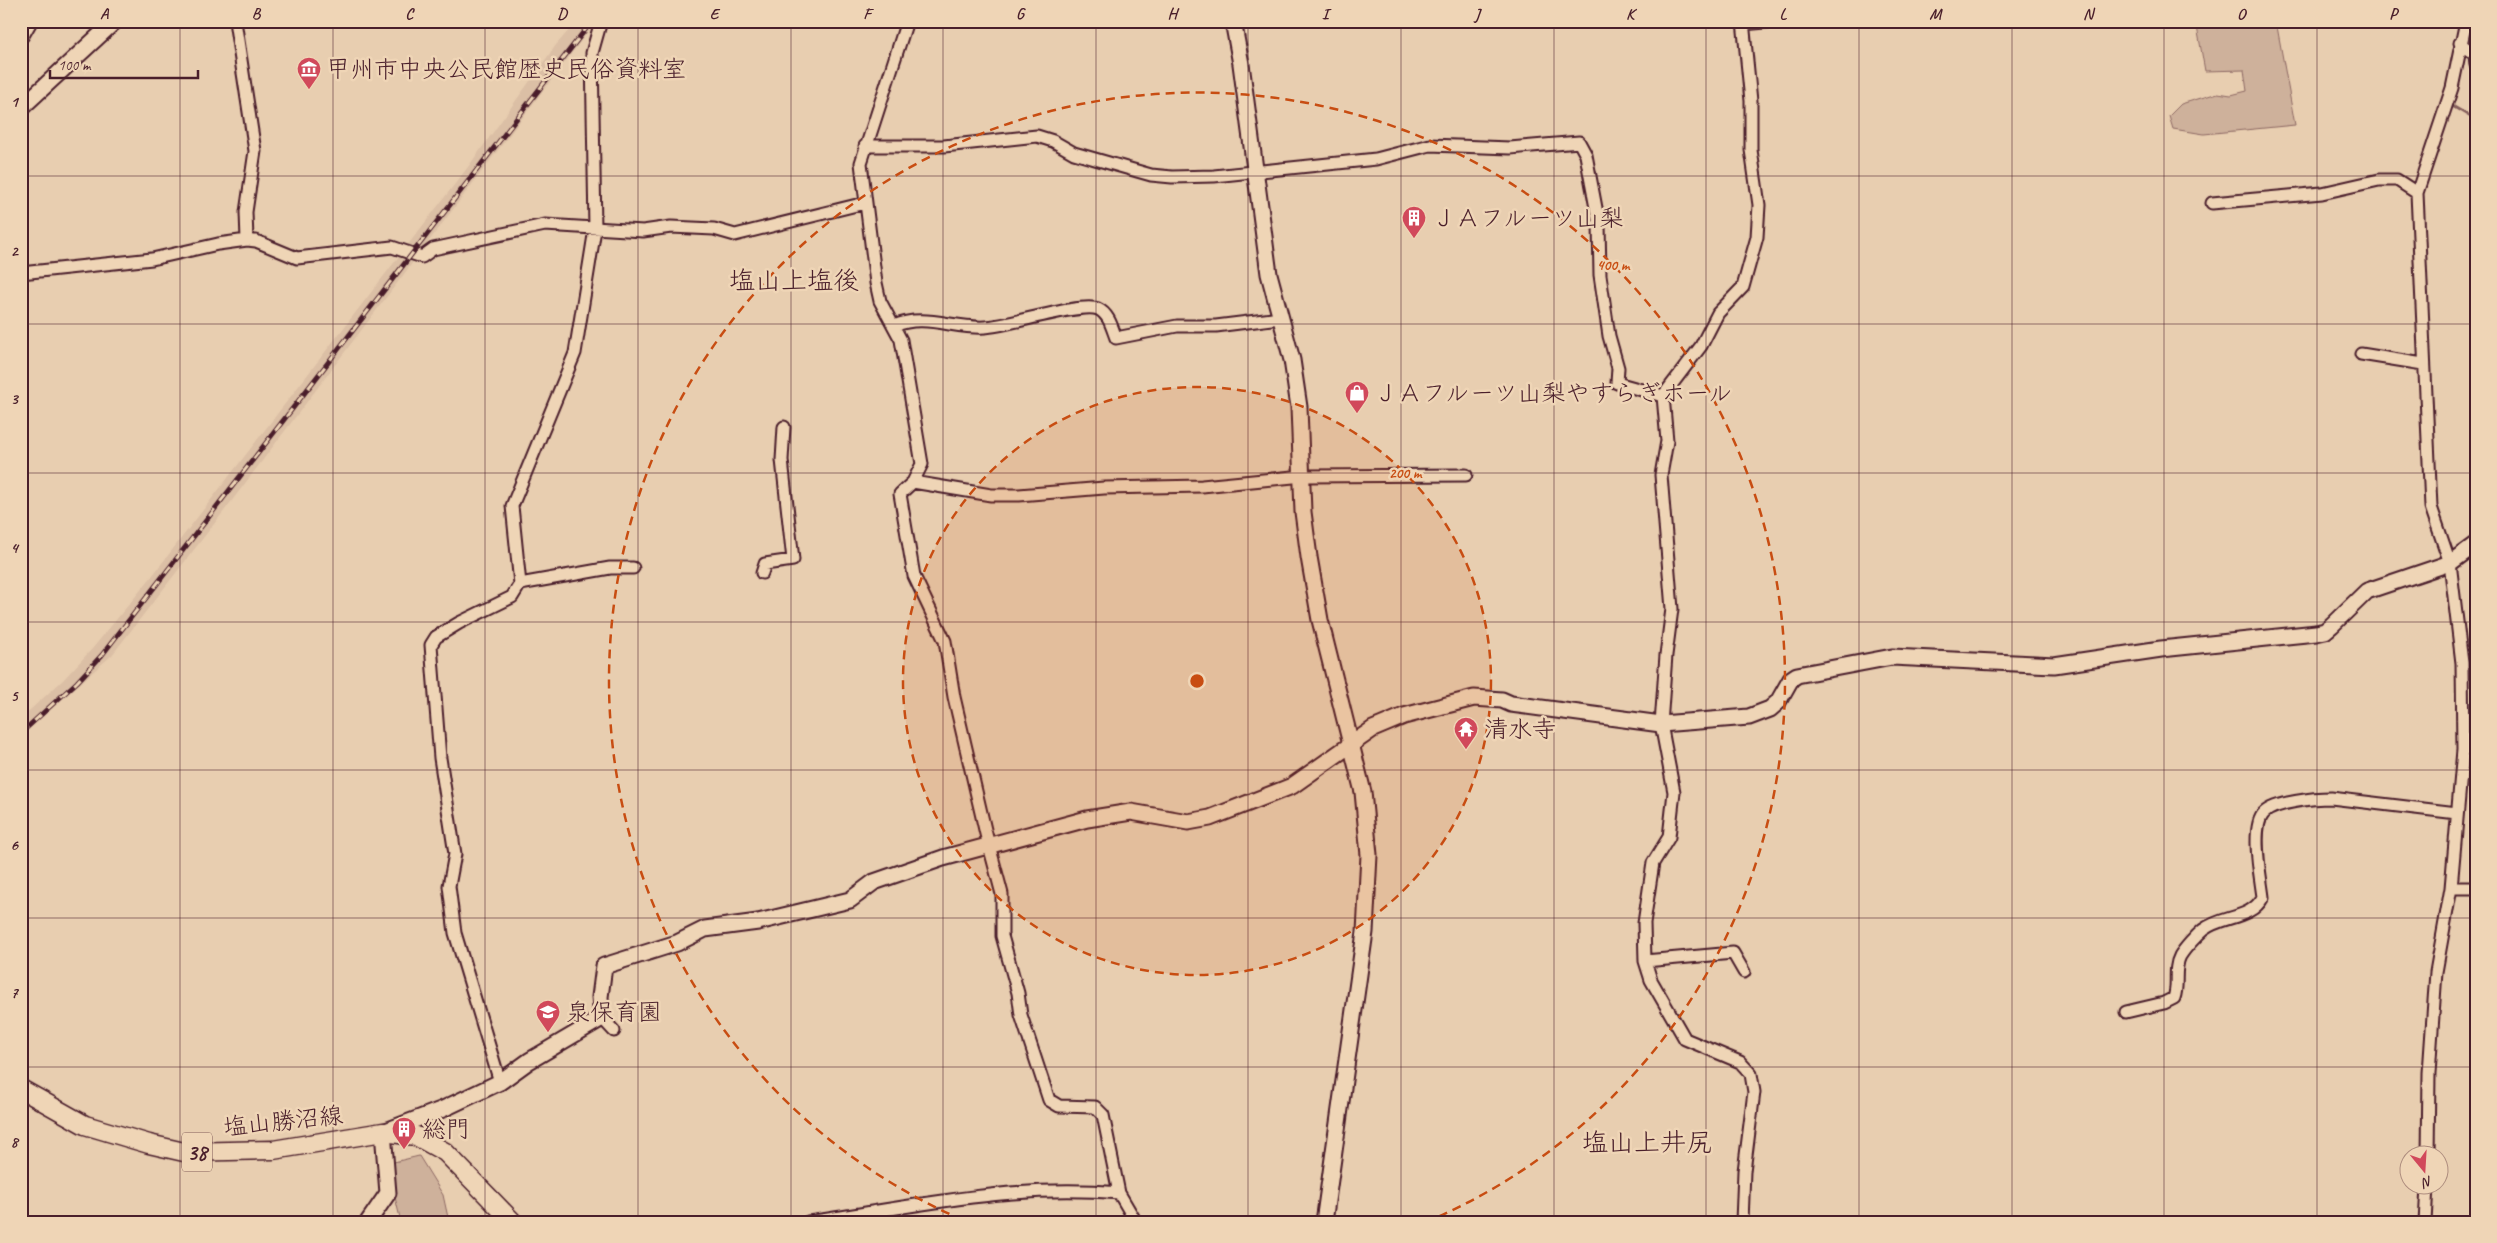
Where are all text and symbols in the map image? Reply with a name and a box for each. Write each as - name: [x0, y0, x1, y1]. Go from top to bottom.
- text: A: [100, 4, 110, 24]
- text: B: [252, 4, 262, 24]
- text: C: [405, 4, 415, 24]
- text: D: [557, 4, 568, 24]
- text: E: [710, 4, 721, 24]
- text: F: [863, 4, 874, 24]
- text: G: [1016, 4, 1026, 24]
- text: H: [1167, 4, 1179, 24]
- text: I: [1322, 4, 1332, 24]
- text: J: [1473, 4, 1482, 24]
- text: K: [1626, 4, 1638, 24]
- text: L: [1780, 4, 1788, 24]
- text: M: [1929, 4, 1943, 24]
- text: N: [2083, 4, 2096, 24]
- text: O: [2237, 4, 2247, 24]
- text: P: [2389, 4, 2399, 24]
- scale bar: [50, 48, 198, 80]
- place label: 甲州市中央公民館歴史民俗資料室: [326, 54, 686, 84]
- text: 100 m: [58, 56, 92, 75]
- museum icon: 甲州市中央公民館歴史民俗資料室: [296, 56, 322, 90]
- text: 1: [10, 92, 19, 112]
- place label: ＪＡフルーツ山梨: [1432, 203, 1624, 233]
- building icon: ＪＡフルーツ山梨: [1401, 205, 1427, 239]
- text: 2: [10, 241, 19, 261]
- text: 400 m: [1597, 256, 1631, 275]
- district label: 塩山上塩後: [729, 264, 859, 297]
- place label: ＪＡフルーツ山梨やすらぎホール: [1374, 378, 1732, 408]
- shop icon: ＪＡフルーツ山梨やすらぎホール: [1344, 380, 1370, 414]
- text: 3: [10, 389, 19, 409]
- text: 200 m: [1389, 464, 1423, 483]
- text: 4: [10, 538, 19, 558]
- centre of rings: [1188, 672, 1206, 690]
- text: 5: [11, 686, 20, 706]
- place label: 清水寺: [1484, 714, 1556, 744]
- temple icon: 清水寺: [1453, 716, 1479, 750]
- text: 6: [10, 835, 19, 855]
- text: 7: [10, 983, 19, 1003]
- place label: 泉保育園: [566, 997, 662, 1027]
- school or university icon: 泉保育園: [535, 999, 561, 1033]
- street label: 塩山勝沼線: [222, 1100, 344, 1142]
- place label: 総門: [422, 1114, 470, 1144]
- building icon: 総門: [391, 1116, 417, 1150]
- district label: 塩山上井尻: [1582, 1126, 1712, 1159]
- text: 8: [10, 1132, 19, 1152]
- road number: 38: [182, 1132, 212, 1172]
- north arrow: [2400, 1146, 2450, 1196]
- text: N: [2419, 1172, 2435, 1192]

